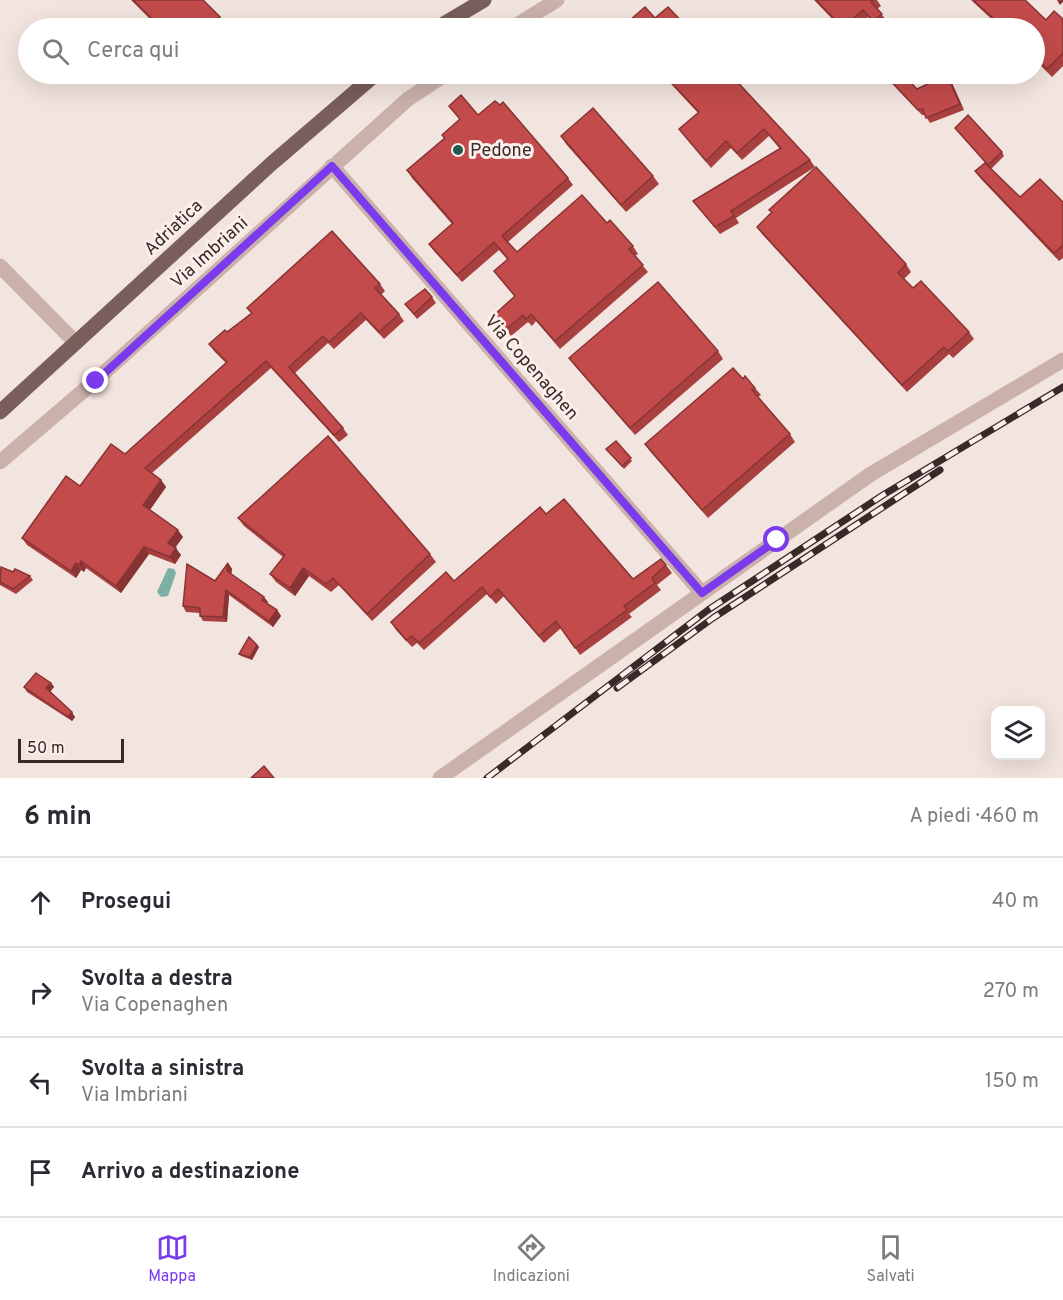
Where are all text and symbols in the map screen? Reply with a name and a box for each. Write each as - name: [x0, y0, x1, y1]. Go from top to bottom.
- search box: [18, 18, 1045, 84]
- icon: search: [39, 35, 72, 68]
- text: Cerca qui: [87, 38, 179, 65]
- place label: Pedone: [470, 140, 532, 163]
- marker: Pedone: [451, 143, 465, 157]
- street label: Adriatica: [140, 195, 208, 261]
- street label: Via Imbriani: [167, 212, 253, 294]
- street label: Via Copenaghen: [479, 310, 583, 426]
- route end: [82, 367, 108, 393]
- route start: [763, 526, 789, 552]
- map controls: [991, 706, 1045, 760]
- button: layers: [991, 706, 1045, 760]
- scale bar: [18, 736, 124, 764]
- text: 50 m: [27, 739, 65, 759]
- text: 6 min: [24, 801, 92, 834]
- text: A piedi · 460 m: [909, 804, 1039, 830]
- icon: ahead: [24, 886, 57, 919]
- text: Prosegui: [81, 889, 171, 916]
- text: 40 m: [992, 889, 1039, 915]
- text: Svolta a destra: [81, 966, 233, 993]
- icon: right: [24, 976, 57, 1009]
- text: 270 m: [983, 979, 1039, 1005]
- text: Via Copenaghen: [81, 993, 228, 1019]
- text: Svolta a sinistra: [81, 1056, 244, 1083]
- icon: left: [24, 1066, 57, 1099]
- text: 150 m: [985, 1069, 1039, 1095]
- text: Via Imbriani: [81, 1083, 188, 1109]
- icon: arrive: [24, 1156, 57, 1189]
- text: Arrivo a destinazione: [81, 1159, 299, 1186]
- tab: Mappa: [148, 1231, 196, 1287]
- tab: Indicazioni: [493, 1231, 570, 1287]
- tab: Salvati: [867, 1231, 915, 1287]

